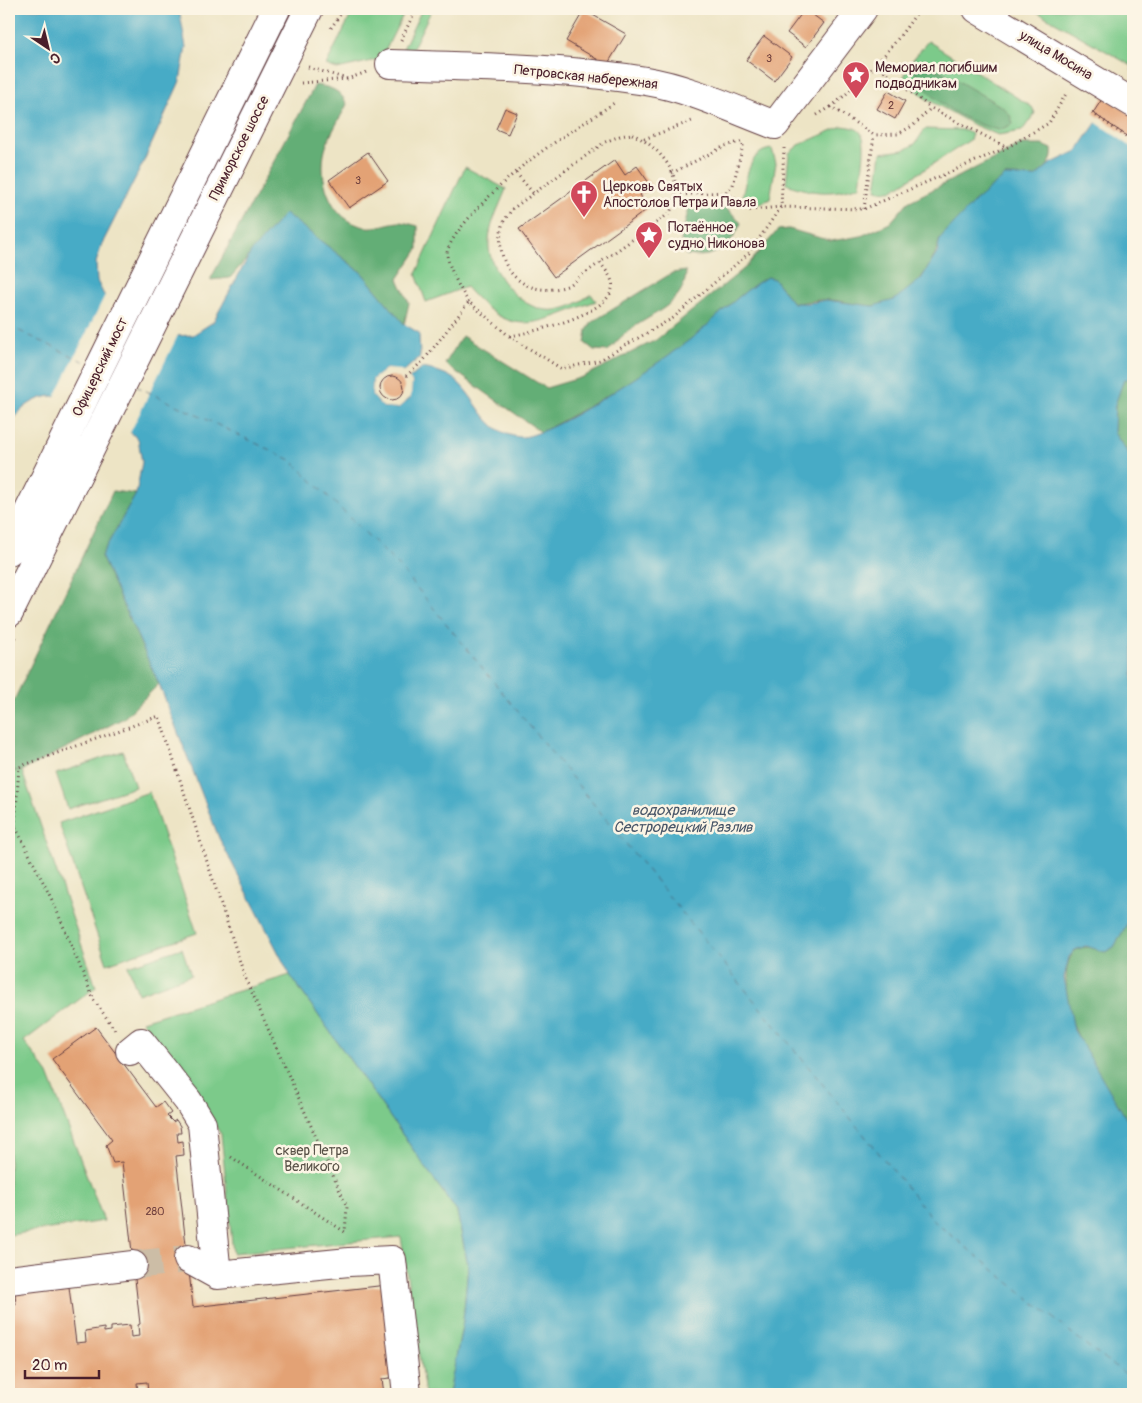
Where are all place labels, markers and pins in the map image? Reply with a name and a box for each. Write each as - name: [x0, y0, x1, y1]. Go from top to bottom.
- place label: Мемориал погибшим подводникам: [875, 59, 998, 92]
- place icon: Мемориал погибшим подводникам: [841, 60, 871, 99]
- place label: Церковь Святых Апостолов Петра и Павла: [603, 178, 756, 211]
- church icon: Церковь Святых Апостолов Петра и Павла: [569, 179, 599, 218]
- place label: Потаённое судно Никонова: [668, 219, 765, 252]
- place icon: Потаённое судно Никонова: [634, 220, 664, 259]

